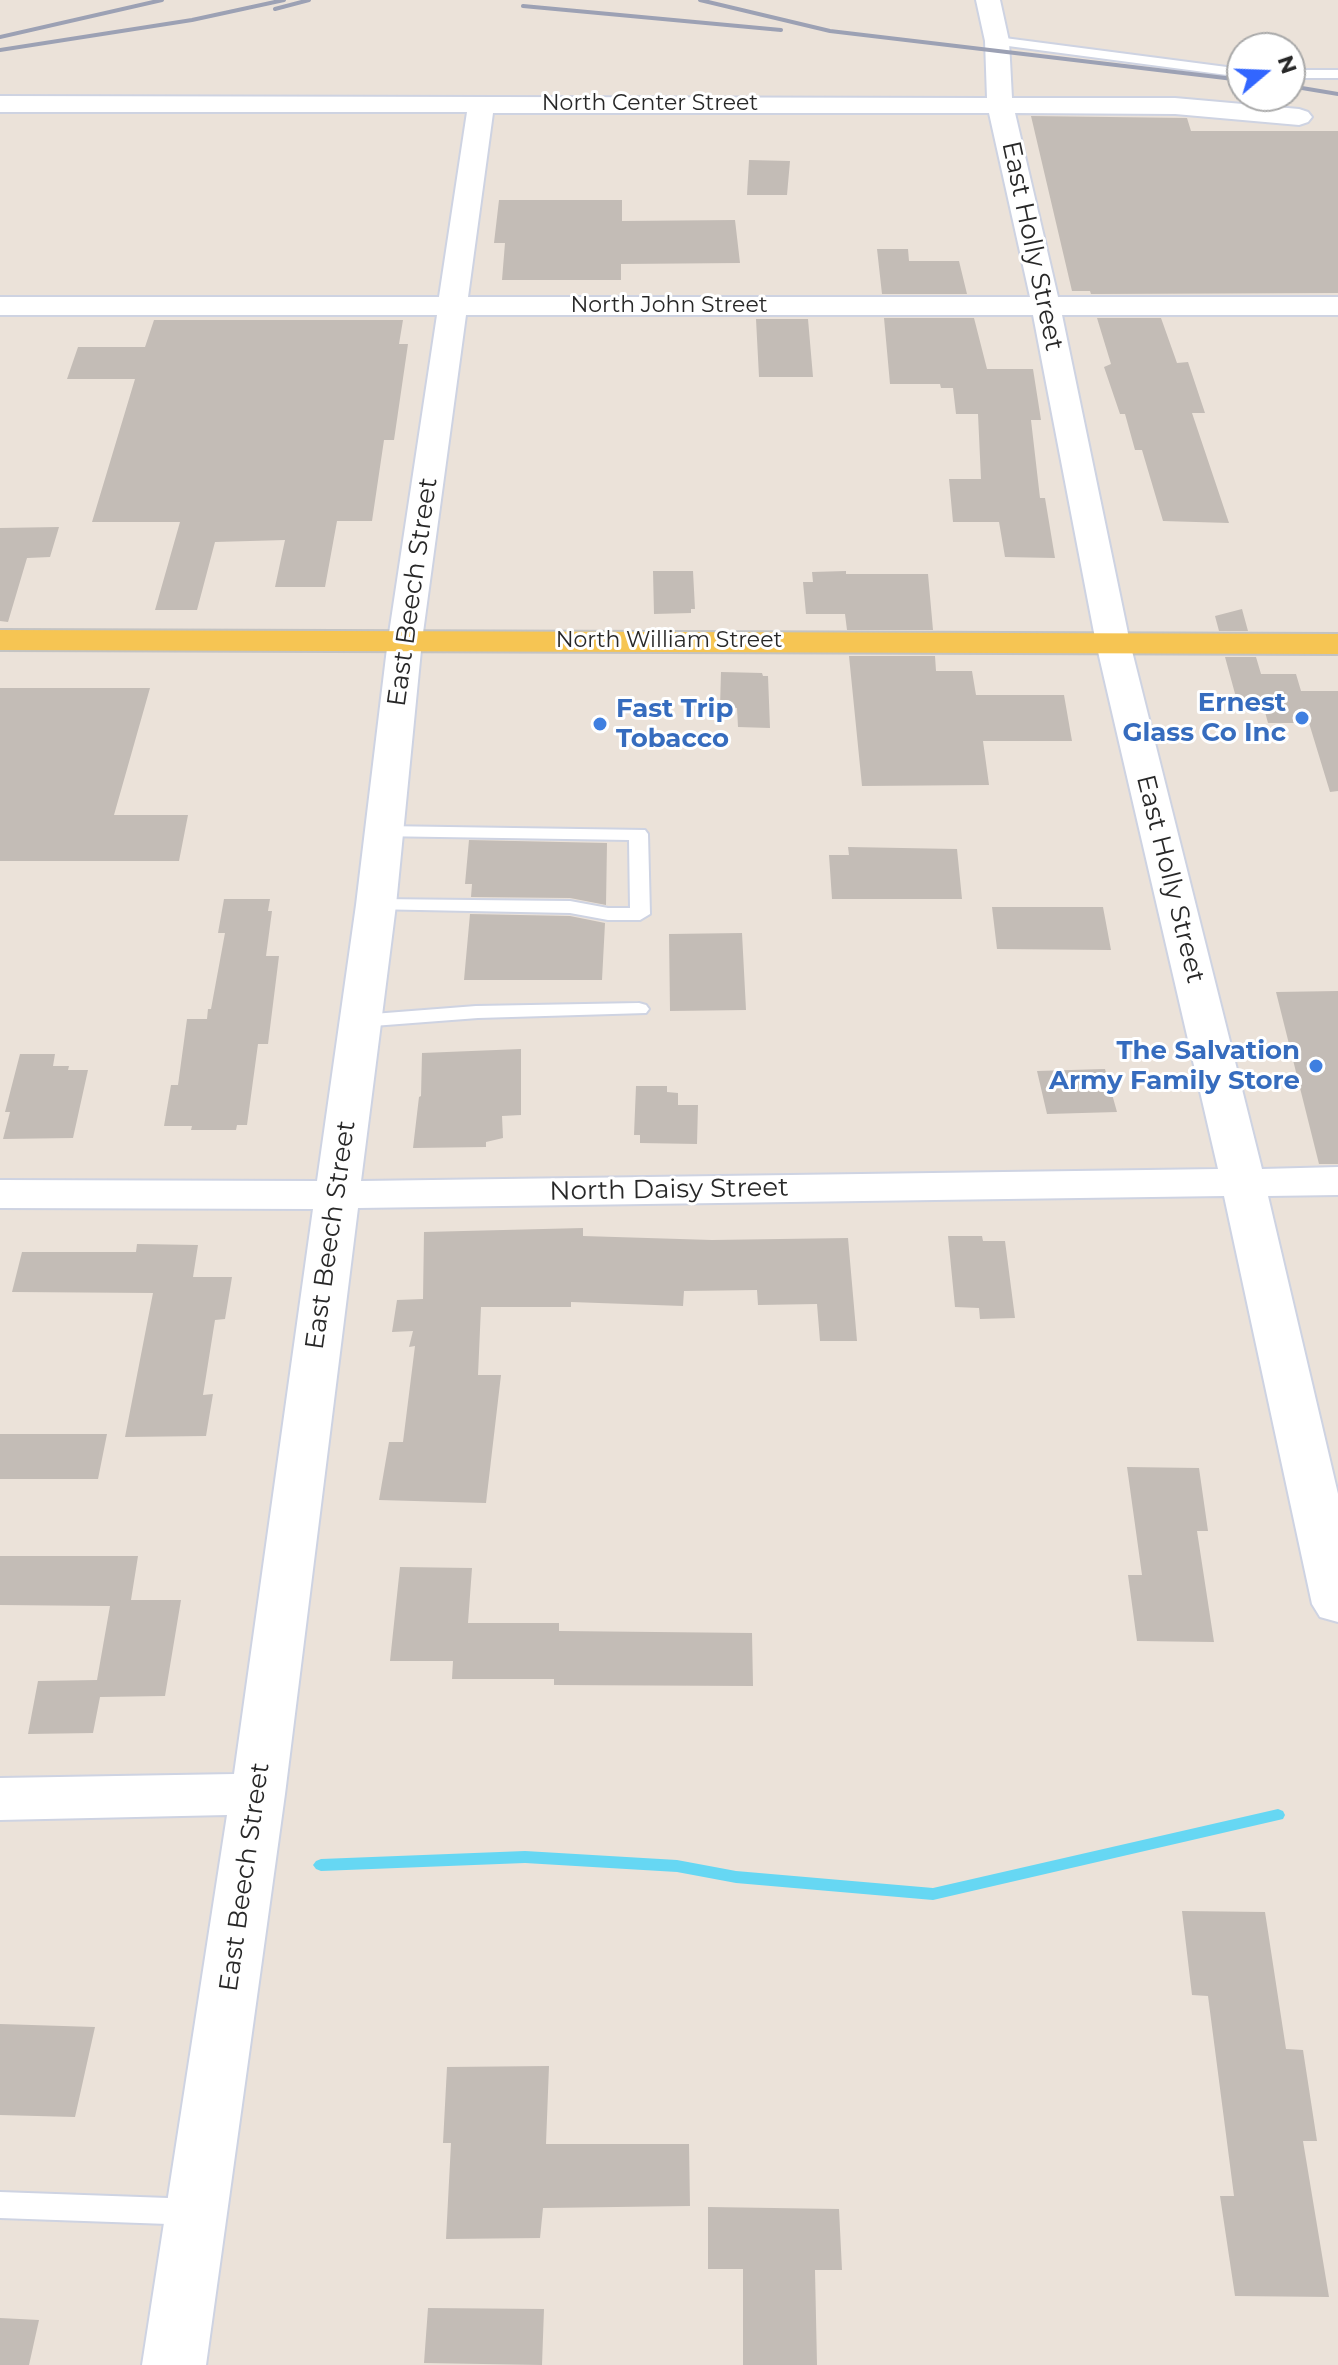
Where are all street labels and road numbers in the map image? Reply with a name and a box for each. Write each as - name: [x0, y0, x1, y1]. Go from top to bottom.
- street label: North Center Street: [542, 91, 758, 117]
- street label: East Holly Street: [995, 138, 1069, 354]
- street label: North John Street: [570, 293, 768, 319]
- street label: East Beech Street: [381, 475, 445, 709]
- street label: North William Street: [556, 628, 782, 654]
- street label: East Holly Street: [1129, 772, 1211, 986]
- street label: East Beech Street: [299, 1118, 363, 1352]
- street label: North Daisy Street: [549, 1172, 789, 1208]
- street label: East Beech Street: [213, 1760, 277, 1994]

